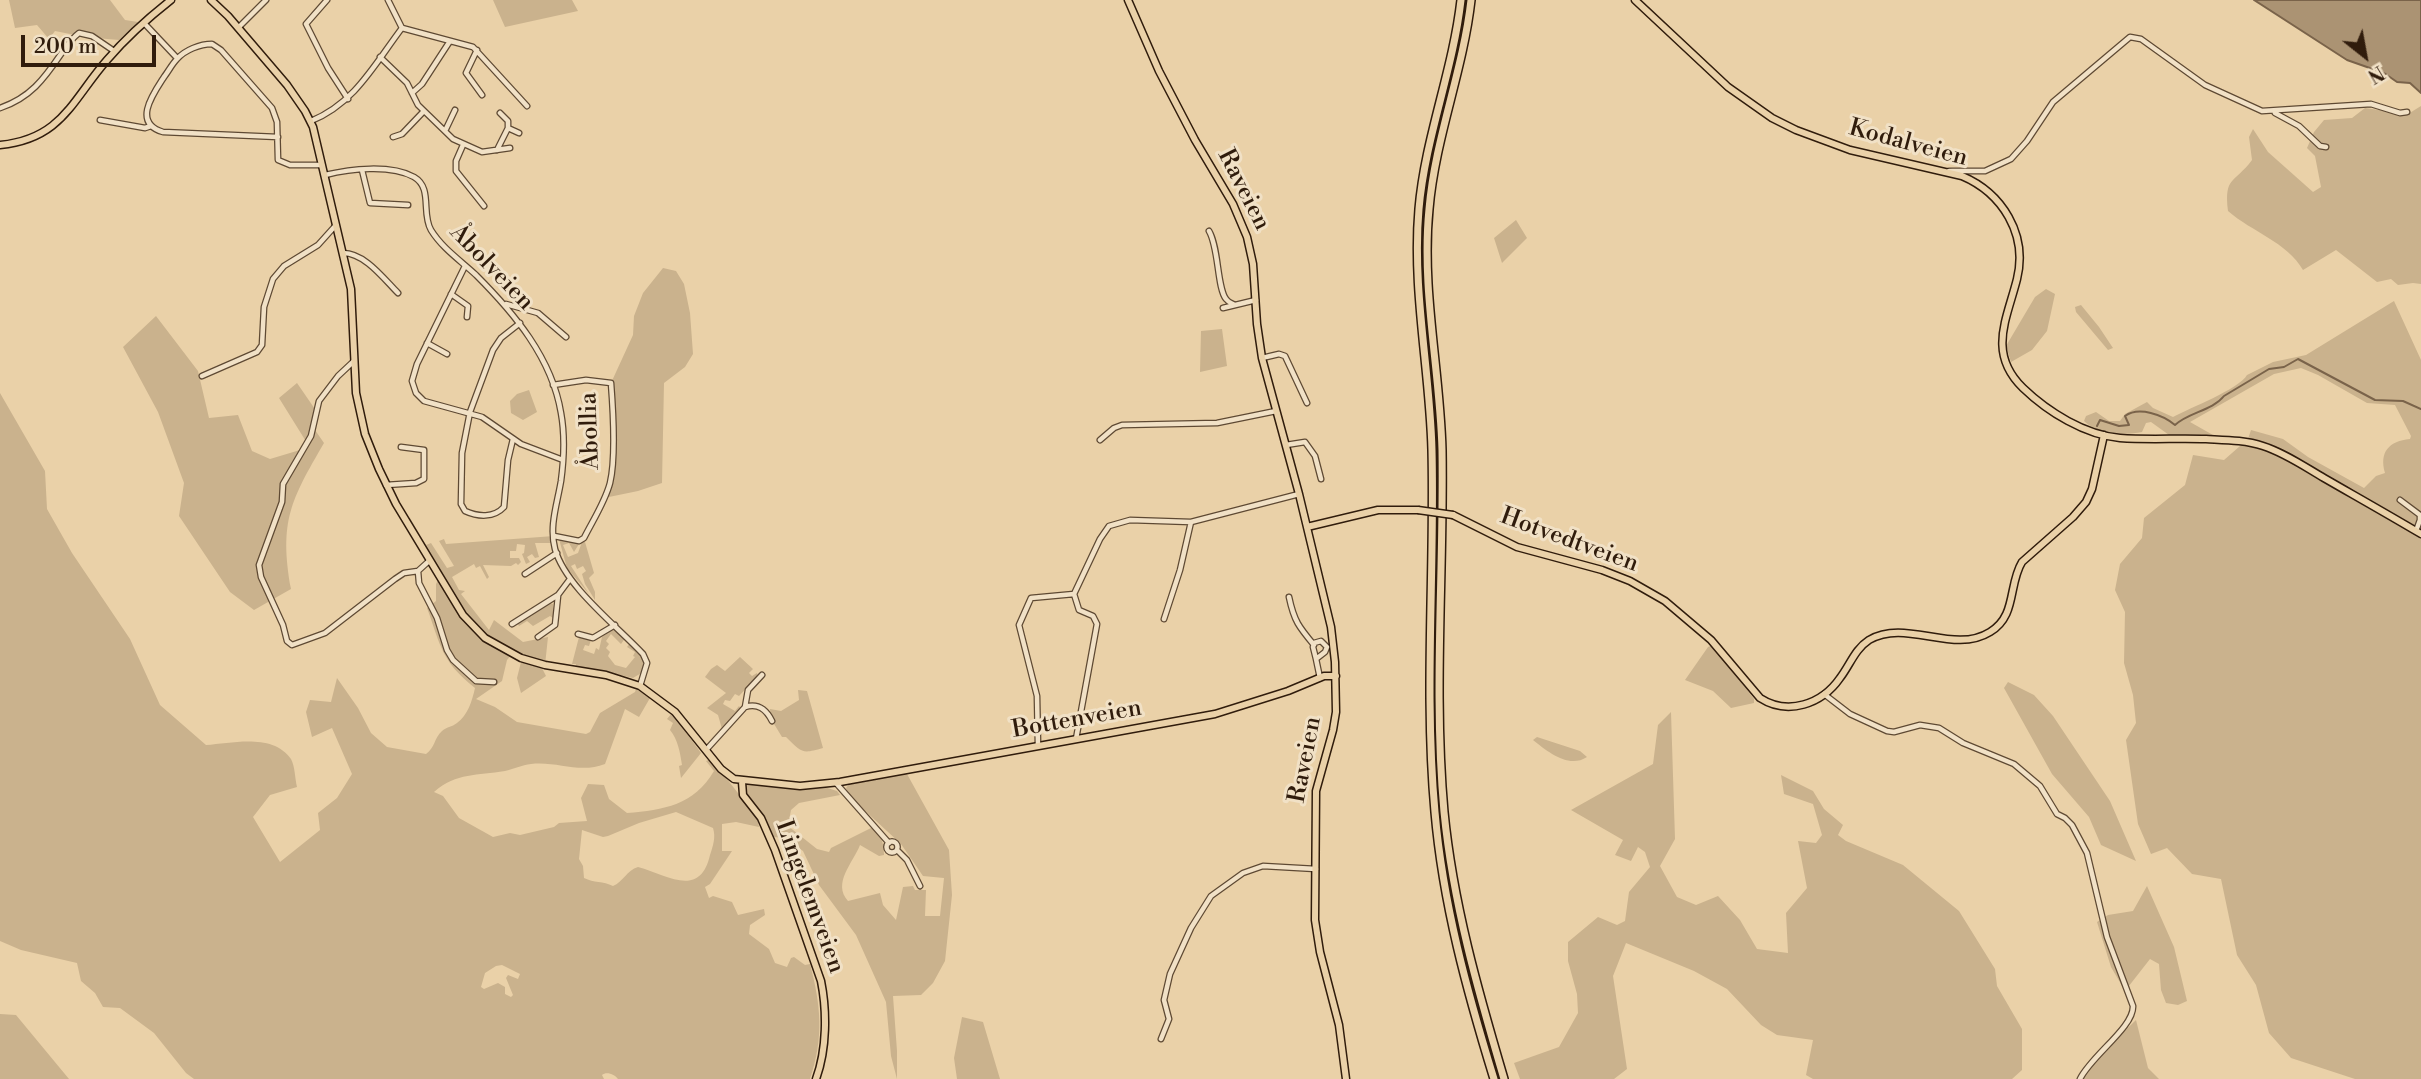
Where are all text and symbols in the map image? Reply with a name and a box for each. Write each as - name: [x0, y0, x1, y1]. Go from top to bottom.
- scale bar: [24, 21, 159, 65]
- north arrow: [2330, 21, 2400, 91]
- text: 200 m: [34, 34, 97, 60]
- text: N: [2363, 60, 2388, 88]
- street label: Kodalveien: [1845, 114, 1971, 174]
- street label: Raveien: [1210, 145, 1276, 235]
- street label: Åbolveien: [443, 219, 539, 317]
- street label: Åbollia: [575, 392, 607, 470]
- street label: Hotvedtveien: [1496, 503, 1642, 579]
- street label: Bottenveien: [1010, 694, 1144, 746]
- street label: Raveien: [1284, 714, 1328, 806]
- street label: Lingelemveien: [768, 817, 850, 977]

